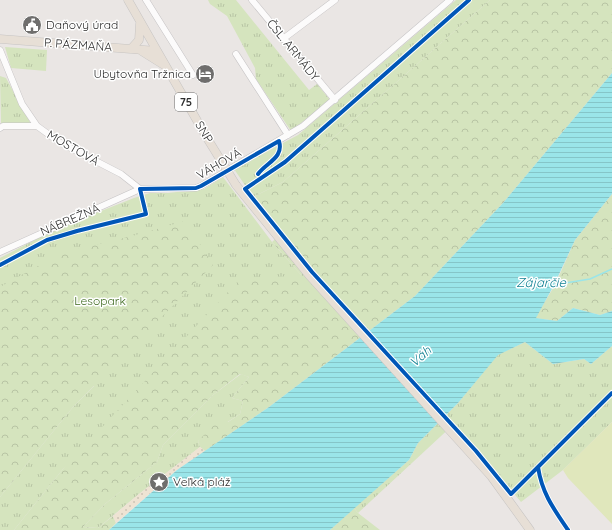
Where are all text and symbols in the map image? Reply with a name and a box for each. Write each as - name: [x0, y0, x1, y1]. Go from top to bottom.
- public building icon: Daňový úrad: [21, 14, 43, 36]
- street label: ČSL. ARMÁDY: [264, 16, 323, 84]
- place label: Daňový úrad: [46, 17, 118, 32]
- street label: P. PÁZMAŇA: [43, 35, 113, 54]
- hotel icon: Ubytovňa Tržnica: [194, 63, 216, 85]
- place label: Ubytovňa Tržnica: [93, 66, 191, 81]
- road number: 75: [175, 93, 197, 111]
- street label: SNP: [192, 118, 217, 145]
- street label: MOSTOVÁ: [45, 127, 102, 169]
- street label: VÁHOVÁ: [194, 145, 244, 182]
- street label: NÁBREŽNÁ: [38, 200, 102, 239]
- water label: Zájarčie: [516, 274, 566, 290]
- park label: Lesopark: [74, 293, 126, 308]
- water label: Váh: [406, 342, 435, 370]
- place icon: Veľká pláž: [148, 471, 170, 493]
- place label: Veľká pláž: [173, 474, 231, 489]

